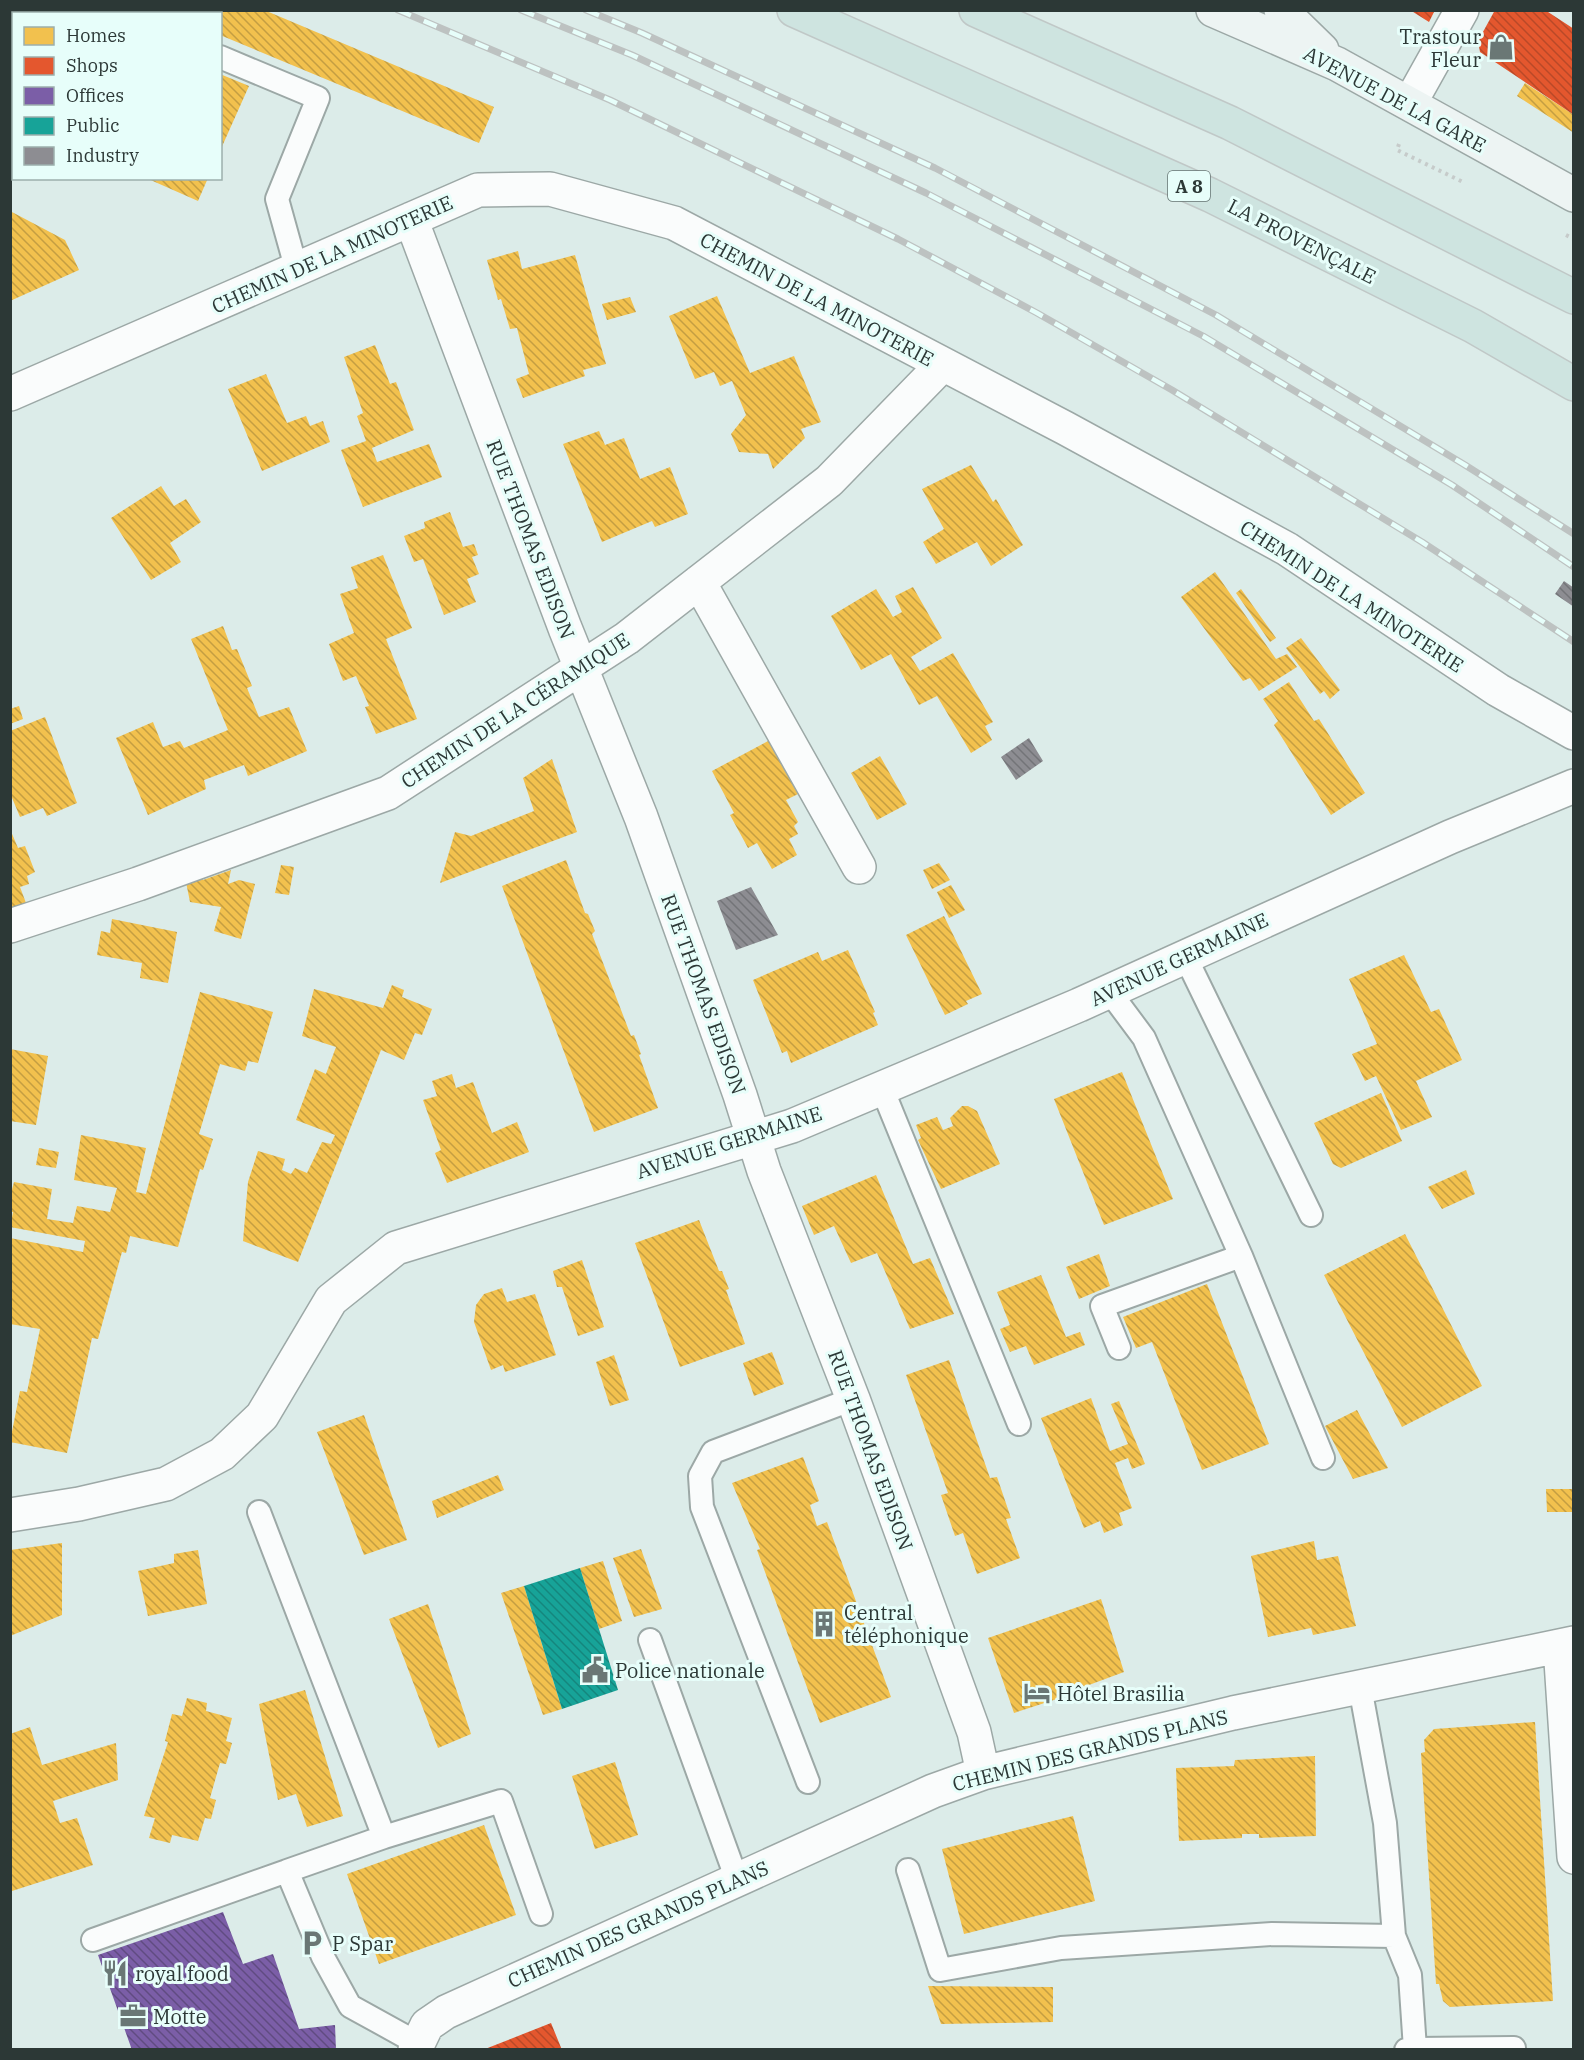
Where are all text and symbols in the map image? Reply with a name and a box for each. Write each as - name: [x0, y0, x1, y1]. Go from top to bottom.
- legend: [12, 12, 222, 180]
- place label: Trastour Fleur: [1399, 23, 1481, 73]
- text: Homes: [66, 24, 126, 47]
- shop icon: Trastour Fleur: [1486, 32, 1516, 62]
- street label: AVENUE DE LA GARE: [1299, 39, 1491, 159]
- text: Shops: [66, 54, 118, 77]
- text: Offices: [66, 84, 124, 107]
- text: Public: [66, 114, 120, 137]
- text: Industry: [66, 144, 139, 167]
- road number: A 8: [1168, 171, 1210, 201]
- street label: CHEMIN DE LA MINOTERIE: [207, 189, 457, 319]
- street label: LA PROVENÇALE: [1223, 192, 1381, 290]
- street label: CHEMIN DE LA MINOTERIE: [695, 226, 939, 372]
- street label: RUE THOMAS EDISON: [480, 435, 582, 643]
- street label: CHEMIN DE LA MINOTERIE: [1235, 514, 1469, 678]
- street label: CHEMIN DE LA CÉRAMIQUE: [395, 626, 635, 794]
- street label: RUE THOMAS EDISON: [655, 890, 753, 1098]
- street label: AVENUE GERMAINE: [1086, 906, 1272, 1012]
- street label: AVENUE GERMAINE: [633, 1099, 825, 1185]
- street label: RUE THOMAS EDISON: [822, 1346, 920, 1554]
- place label: Central téléphonique: [844, 1599, 969, 1649]
- building icon: Central téléphonique: [809, 1609, 839, 1639]
- public building icon: Police nationale: [580, 1655, 610, 1685]
- place label: Police nationale: [615, 1657, 765, 1684]
- hotel icon: Hôtel Brasilia: [1022, 1678, 1052, 1708]
- place label: Hôtel Brasilia: [1057, 1680, 1185, 1707]
- street label: CHEMIN DES GRANDS PLANS: [949, 1703, 1231, 1797]
- street label: CHEMIN DES GRANDS PLANS: [503, 1854, 773, 1994]
- parking icon: P Spar: [297, 1928, 327, 1958]
- place label: P Spar: [332, 1930, 393, 1957]
- restaurant icon: royal food: [100, 1958, 130, 1988]
- place label: royal food: [135, 1960, 229, 1987]
- office icon: Motte: [118, 2001, 148, 2031]
- place label: Motte: [153, 2003, 206, 2030]

